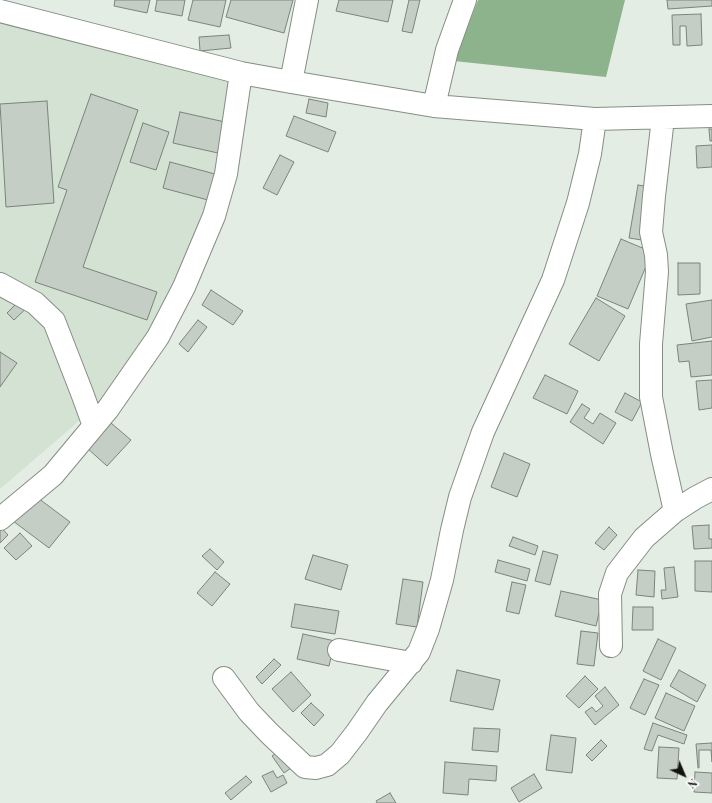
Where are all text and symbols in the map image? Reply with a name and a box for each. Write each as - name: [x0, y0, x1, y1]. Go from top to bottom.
- north arrow: [664, 755, 704, 795]
- text: N: [685, 776, 701, 792]

